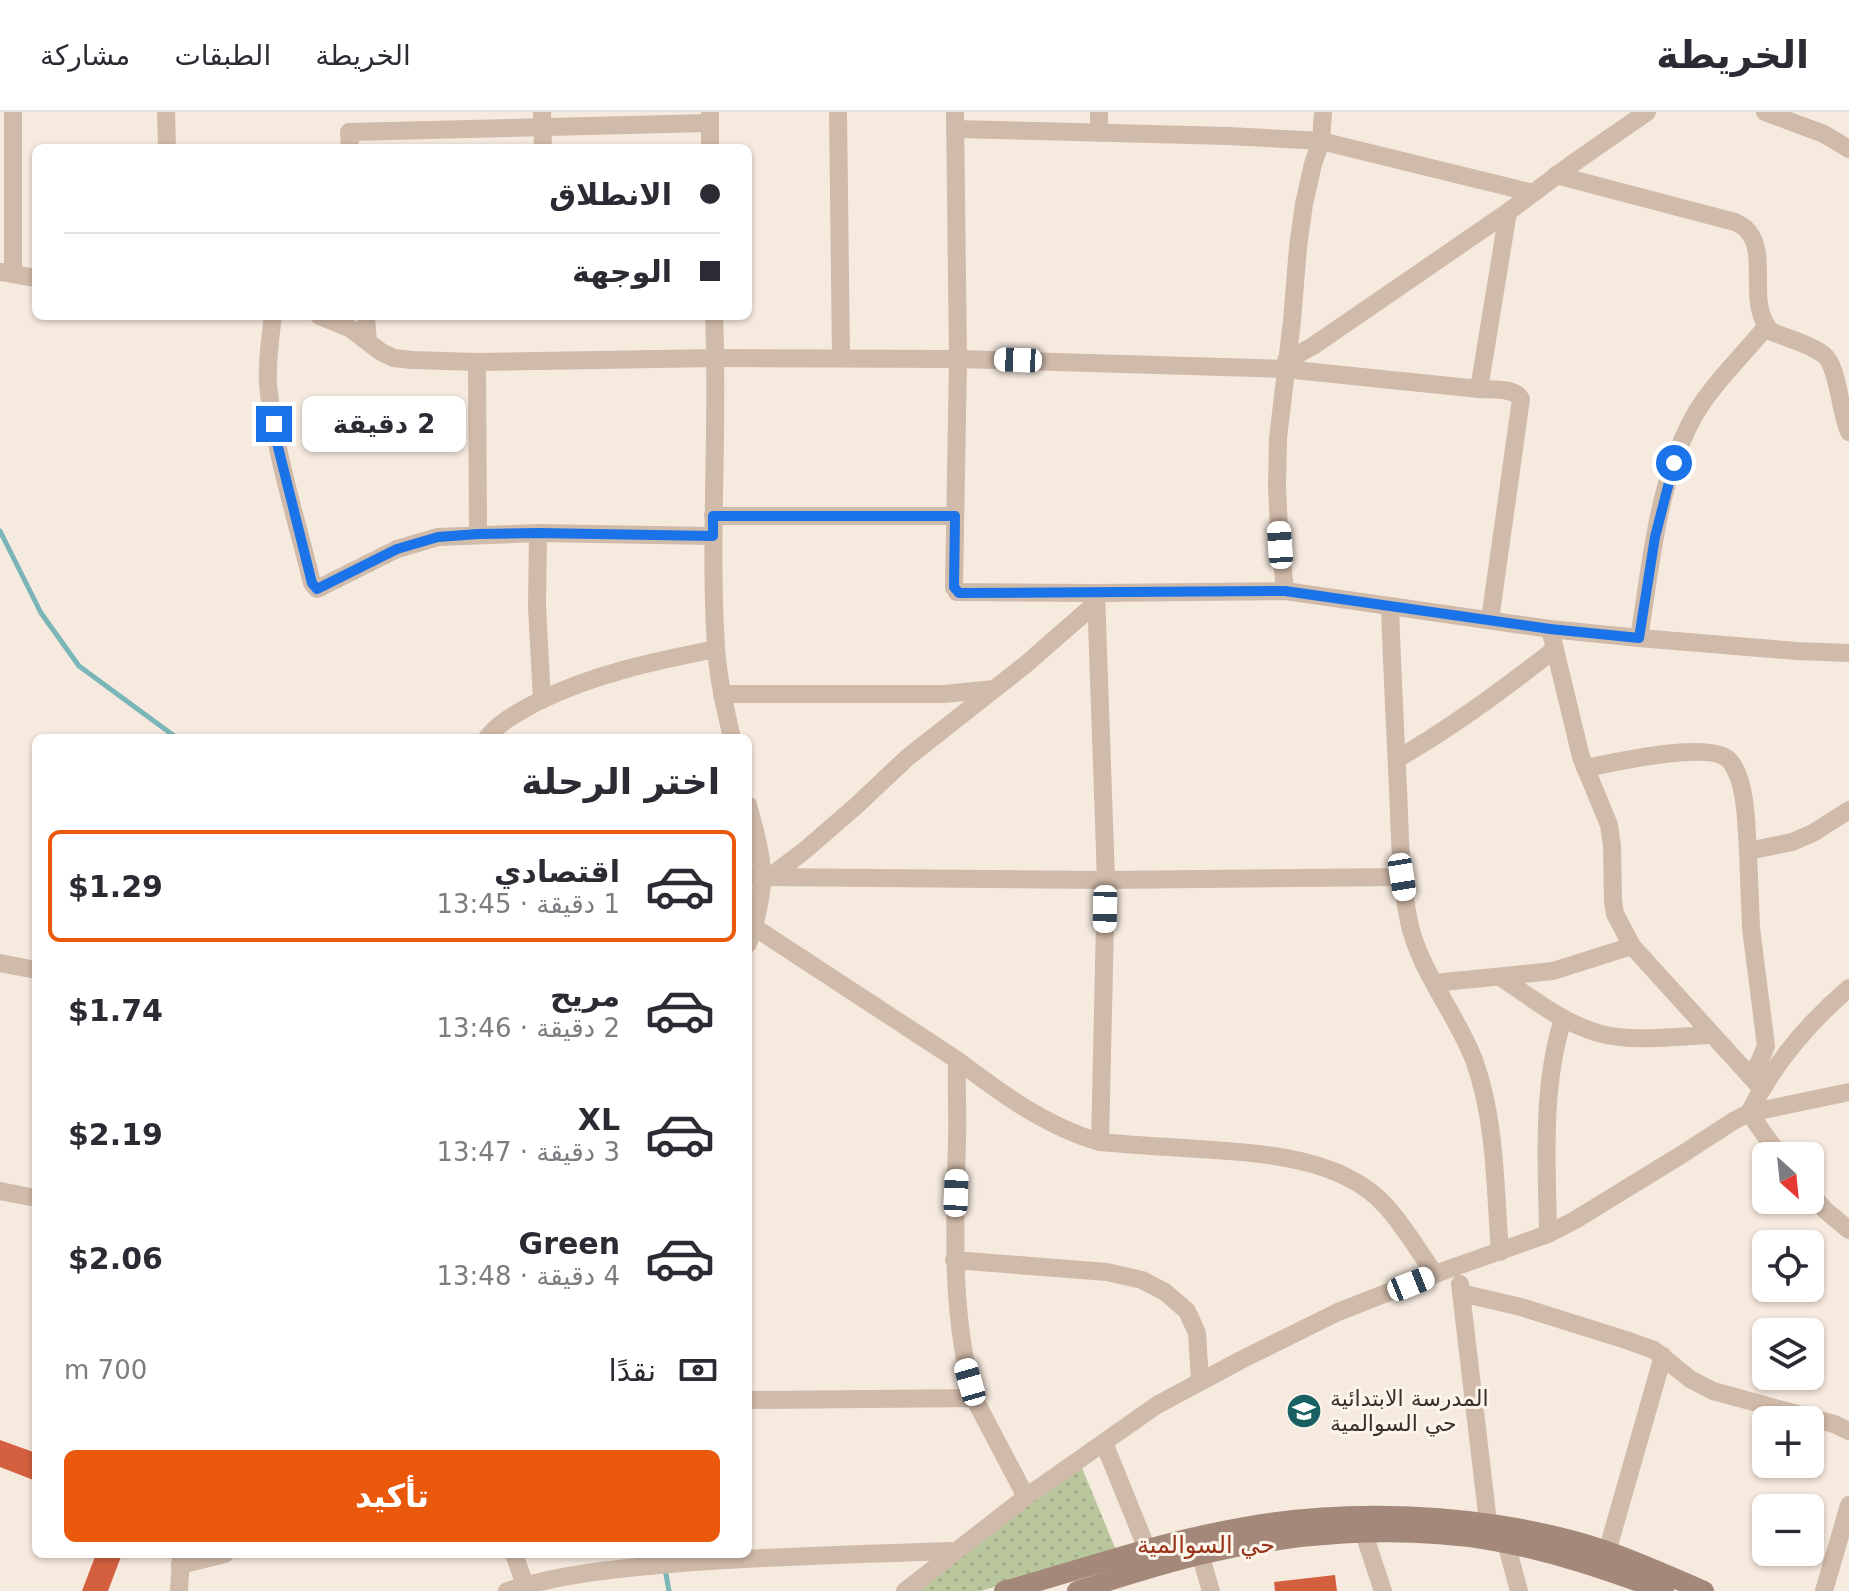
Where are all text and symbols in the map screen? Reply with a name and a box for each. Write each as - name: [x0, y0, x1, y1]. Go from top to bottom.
- text: الخريطة: [1656, 33, 1809, 77]
- text: مشاركة: [40, 39, 130, 72]
- text: الطبقات: [174, 39, 271, 72]
- text: الخريطة: [315, 39, 411, 72]
- text: الانطلاق: [549, 177, 672, 212]
- text: الوجهة: [572, 254, 672, 289]
- car: [994, 347, 1042, 373]
- callout: 2 دقيقة: [302, 396, 466, 452]
- route end: [256, 406, 292, 442]
- text: 2 دقيقة: [333, 409, 435, 439]
- route start: [1656, 445, 1692, 481]
- car: [1266, 520, 1294, 570]
- text: اختر الرحلة: [521, 761, 720, 802]
- icon: car: [644, 850, 716, 922]
- car: [1386, 851, 1418, 903]
- text: اقتصادي: [494, 854, 620, 889]
- text: $1.29: [68, 869, 163, 904]
- car: [1093, 885, 1117, 933]
- text: 1 دقيقة · 13:45: [437, 889, 620, 919]
- icon: car: [644, 974, 716, 1046]
- text: مريح: [550, 978, 620, 1013]
- text: $1.74: [68, 993, 163, 1028]
- text: 2 دقيقة · 13:46: [437, 1013, 620, 1043]
- icon: car: [644, 1098, 716, 1170]
- text: XL: [578, 1102, 620, 1137]
- text: $2.19: [68, 1117, 163, 1152]
- text: 3 دقيقة · 13:47: [437, 1137, 620, 1167]
- north arrow: [1752, 1142, 1824, 1214]
- map controls: [1752, 1142, 1824, 1566]
- car: [943, 1169, 969, 1217]
- icon: car: [644, 1222, 716, 1294]
- text: Green: [519, 1226, 620, 1261]
- button: locate: [1752, 1230, 1824, 1302]
- text: $2.06: [68, 1241, 163, 1276]
- text: 4 دقيقة · 13:48: [437, 1261, 620, 1291]
- car: [1384, 1264, 1438, 1304]
- button: layers: [1752, 1318, 1824, 1390]
- icon: cash: [676, 1348, 720, 1392]
- text: نقدًا: [608, 1353, 656, 1388]
- text: 700 m: [64, 1355, 147, 1385]
- car: [952, 1356, 988, 1408]
- place label: المدرسة الابتدائية حي السوالمية: [1330, 1386, 1489, 1437]
- school or university icon: المدرسة الابتدائية حي السوالمية: [1285, 1392, 1323, 1430]
- button: +: [1752, 1406, 1824, 1478]
- button: تأكيد: [64, 1450, 720, 1542]
- button: −: [1752, 1494, 1824, 1566]
- district label: حي السوالمية: [1137, 1531, 1275, 1559]

